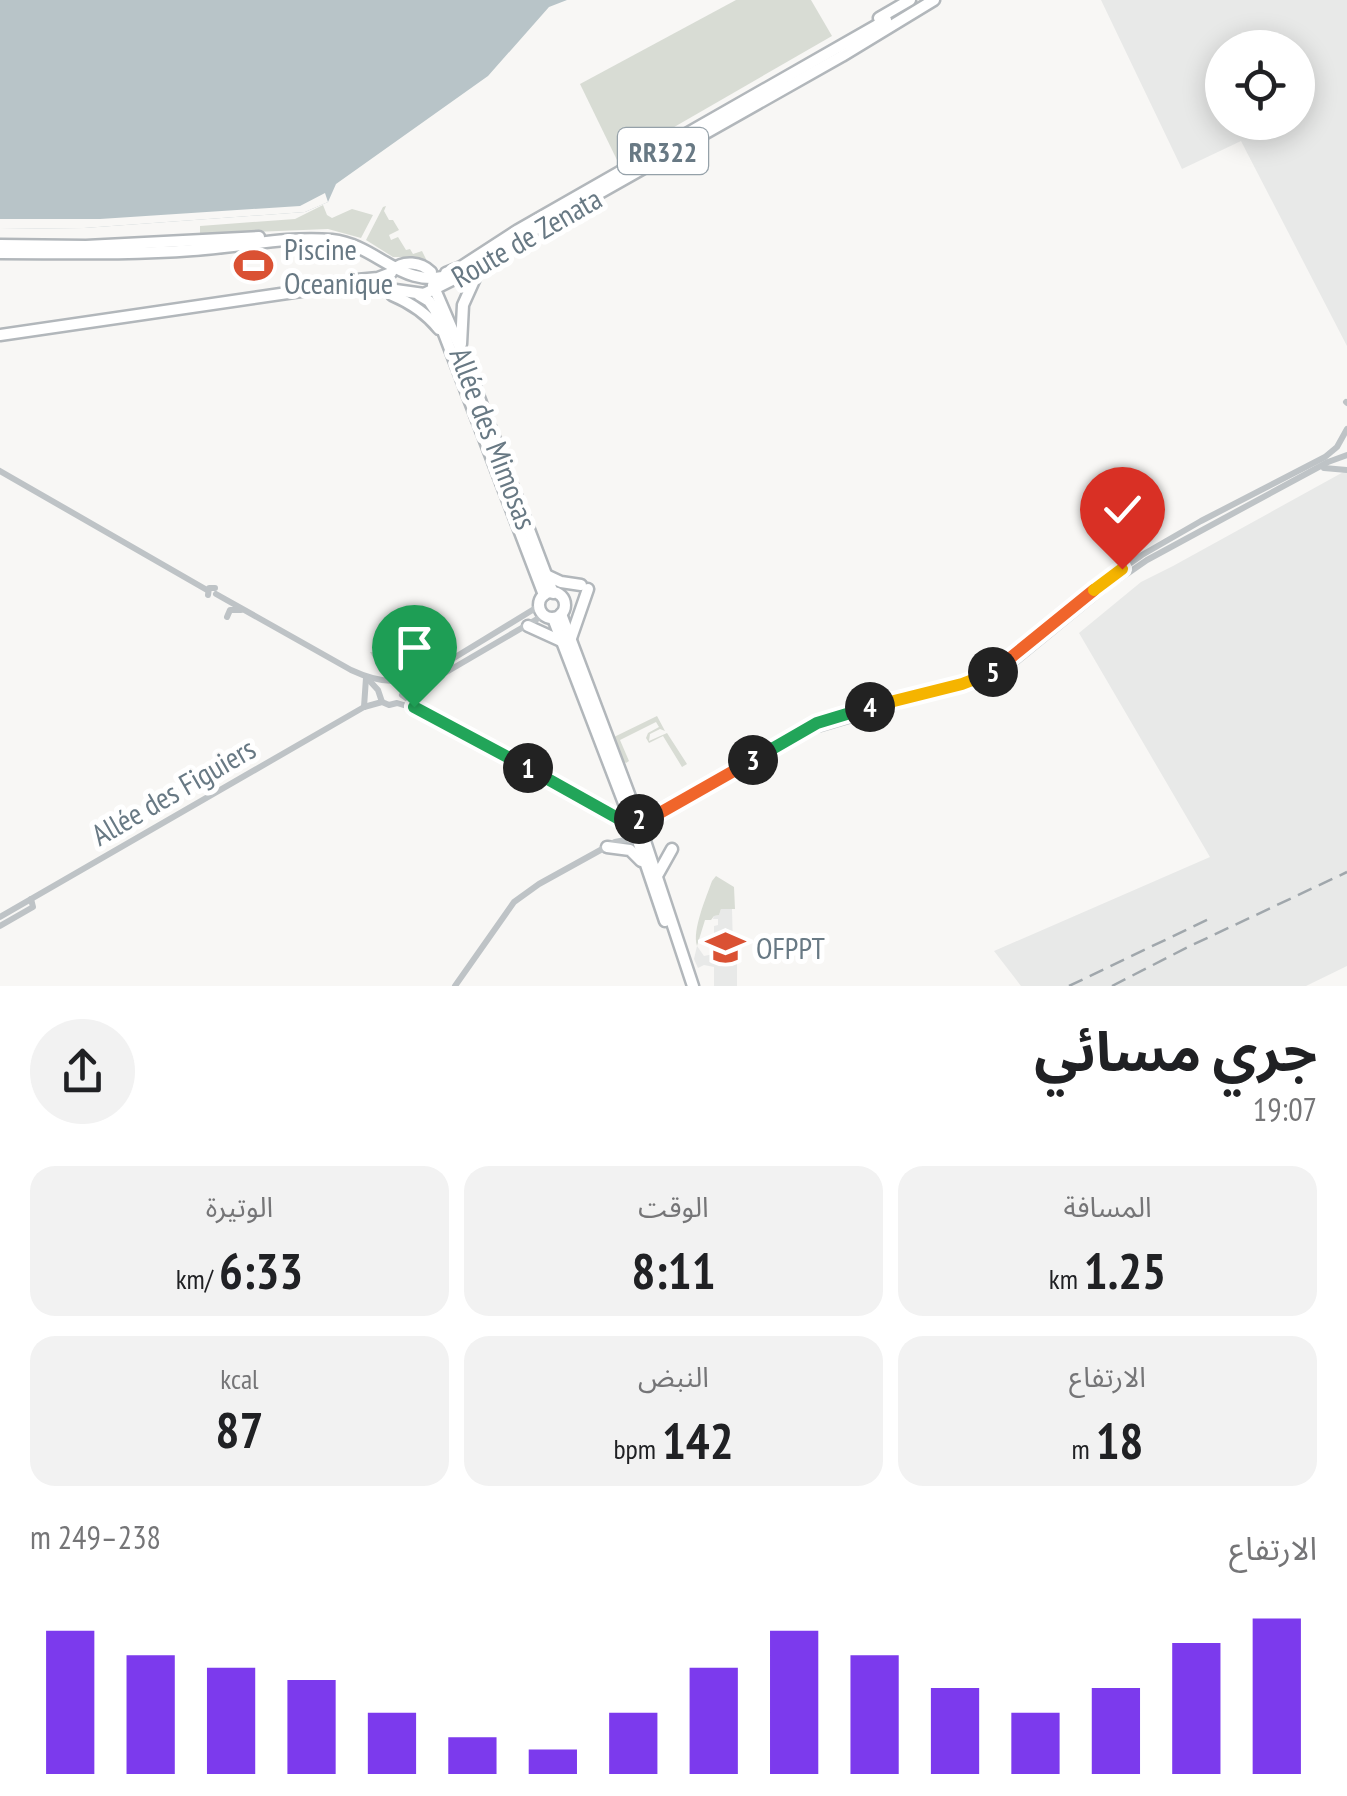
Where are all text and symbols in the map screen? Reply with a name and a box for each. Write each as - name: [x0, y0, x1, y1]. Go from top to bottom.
- map controls: [1205, 30, 1315, 140]
- button: locate: [1205, 30, 1315, 140]
- road number: RR322: [618, 128, 708, 174]
- street label: Route de Zenata: [444, 178, 608, 296]
- place label: Piscine Oceanique: [284, 229, 393, 302]
- sports icon: Piscine Oceanique: [233, 244, 275, 286]
- street label: Allée des Mimosas: [442, 342, 546, 534]
- pin: [1080, 467, 1165, 570]
- icon: check: [1095, 482, 1150, 537]
- pin: [372, 605, 457, 708]
- icon: arrive: [387, 620, 442, 675]
- pin: 5: [968, 647, 1018, 697]
- text: 5: [986, 653, 1000, 690]
- pin: 4: [845, 682, 895, 732]
- text: 4: [863, 688, 877, 725]
- street label: Allée des Figuiers: [84, 728, 262, 854]
- pin: 3: [728, 735, 778, 785]
- text: 3: [746, 741, 760, 778]
- pin: 1: [503, 743, 553, 793]
- text: 1: [521, 749, 535, 786]
- pin: 2: [614, 794, 664, 844]
- text: 2: [632, 800, 646, 837]
- school or university icon: OFPPT: [705, 926, 747, 968]
- place label: OFPPT: [756, 928, 825, 967]
- text: جري مسائي: [1034, 1015, 1317, 1086]
- button: share: [30, 1019, 135, 1124]
- text: 19:07: [1253, 1088, 1317, 1130]
- text: الوتيرة: [206, 1188, 273, 1225]
- text: الوقت: [638, 1188, 709, 1225]
- text: المسافة: [1063, 1188, 1152, 1225]
- text: 6:33: [219, 1238, 303, 1303]
- text: 8:11: [631, 1238, 716, 1303]
- text: 1.25: [1084, 1238, 1166, 1303]
- text: /km: [176, 1260, 219, 1297]
- text: km: [1049, 1260, 1084, 1297]
- text: النبض: [638, 1358, 709, 1395]
- text: الارتفاع: [1069, 1358, 1146, 1395]
- text: kcal: [220, 1360, 259, 1397]
- text: 87: [216, 1397, 263, 1462]
- text: 142: [662, 1408, 734, 1473]
- text: 18: [1096, 1408, 1143, 1473]
- text: bpm: [613, 1430, 662, 1467]
- text: m: [1072, 1430, 1096, 1467]
- text: 238–249 m: [30, 1516, 161, 1558]
- text: الارتفاع: [1229, 1527, 1317, 1569]

